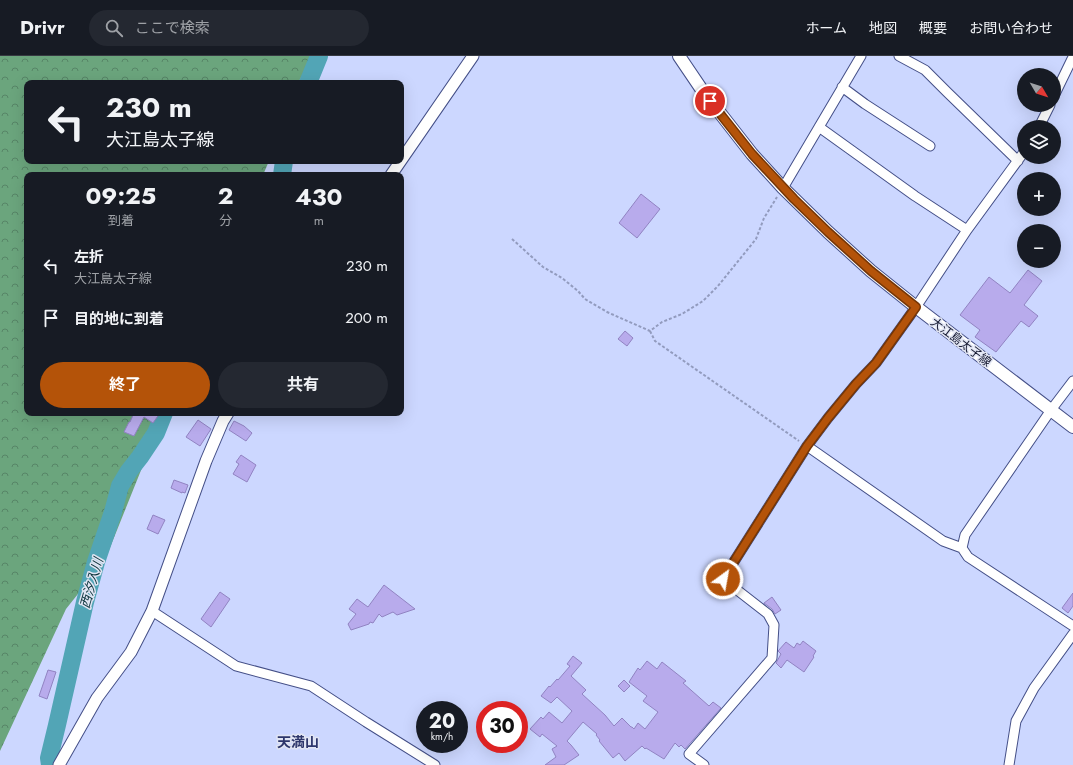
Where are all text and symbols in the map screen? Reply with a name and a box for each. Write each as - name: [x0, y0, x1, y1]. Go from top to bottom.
- search box: [89, 10, 369, 46]
- text: Drivr: [20, 14, 65, 41]
- icon: search: [103, 17, 125, 39]
- text: ここで検索: [135, 17, 210, 39]
- text: ホーム: [805, 18, 847, 38]
- text: 地図: [869, 18, 897, 38]
- text: 概要: [919, 18, 947, 38]
- text: お問い合わせ: [969, 18, 1053, 38]
- north arrow: [1017, 68, 1061, 112]
- map controls: [1017, 68, 1061, 268]
- pin: [693, 84, 727, 118]
- text: 230 m: [106, 87, 192, 128]
- icon: arrive: [699, 90, 721, 112]
- icon: left: [40, 96, 92, 148]
- button: layers: [1017, 120, 1061, 164]
- text: 大江島太子線: [106, 127, 214, 153]
- button: +: [1017, 172, 1061, 216]
- text: 09:25: [85, 178, 156, 213]
- text: 2: [218, 178, 234, 213]
- text: 430: [295, 179, 343, 214]
- text: 到着: [108, 211, 134, 230]
- text: 分: [219, 211, 232, 230]
- text: m: [314, 211, 324, 230]
- button: −: [1017, 224, 1061, 268]
- text: 左折: [74, 246, 104, 268]
- icon: left: [40, 255, 62, 277]
- text: 230 m: [346, 255, 388, 277]
- text: 大江島太子線: [74, 269, 152, 288]
- icon: arrive: [40, 307, 62, 329]
- text: 200 m: [345, 307, 388, 329]
- text: 目的地に到着: [74, 308, 164, 330]
- street label: 大江島太子線: [927, 313, 995, 371]
- button: 終了: [40, 362, 210, 408]
- button: 共有: [218, 362, 388, 408]
- water label: 西汐入川: [75, 554, 108, 611]
- position arrow: [702, 558, 744, 600]
- speed limit sign: 30: [476, 701, 528, 753]
- text: 20: [429, 707, 455, 736]
- text: km/h: [431, 729, 453, 744]
- district label: 天満山: [277, 732, 319, 752]

